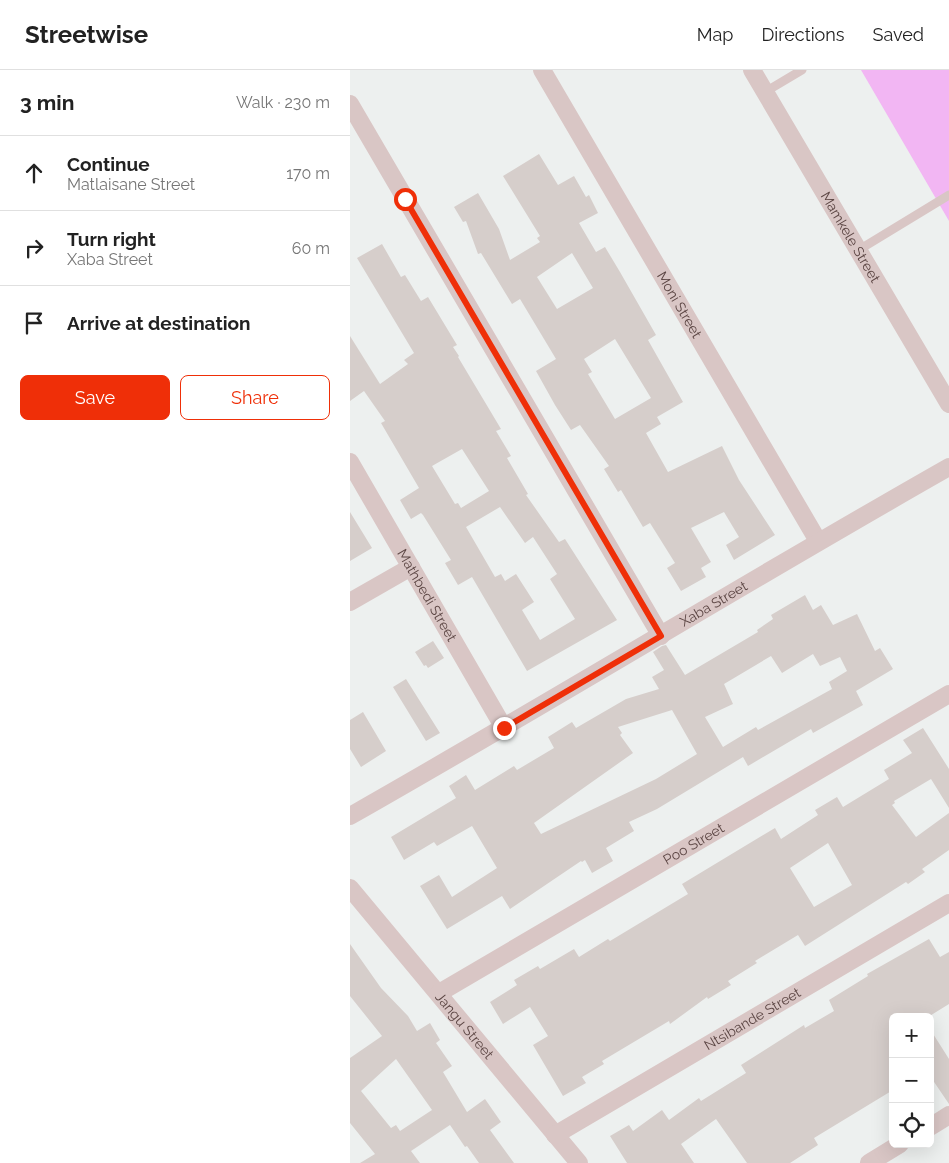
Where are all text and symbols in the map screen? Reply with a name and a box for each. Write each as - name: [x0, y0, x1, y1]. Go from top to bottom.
- text: Streetwise: [25, 20, 148, 49]
- text: Map: [697, 24, 733, 45]
- text: Directions: [761, 24, 845, 45]
- text: Saved: [873, 24, 924, 45]
- text: 3 min: [20, 90, 74, 115]
- text: Walk · 230 m: [236, 93, 330, 112]
- text: Continue: [67, 153, 150, 175]
- icon: ahead: [20, 159, 48, 187]
- text: 170 m: [286, 164, 330, 183]
- text: Matlaisane Street: [67, 175, 195, 194]
- route start: [394, 188, 417, 211]
- street label: Mamkele Street: [818, 189, 884, 286]
- text: Turn right: [67, 228, 156, 250]
- icon: right: [20, 234, 48, 262]
- text: 60 m: [292, 239, 330, 258]
- text: Xaba Street: [67, 250, 153, 269]
- street label: Moni Street: [654, 269, 705, 341]
- icon: arrive: [20, 309, 48, 337]
- text: Arrive at destination: [67, 312, 251, 334]
- button: Save: [20, 375, 170, 420]
- button: Share: [180, 375, 330, 420]
- street label: Mathbedi Street: [394, 546, 460, 644]
- street label: Xaba Street: [677, 578, 750, 630]
- route end: [493, 717, 516, 740]
- street label: Poo Street: [660, 820, 727, 868]
- street label: Ntsibande Street: [701, 984, 804, 1053]
- street label: Jangu Street: [432, 989, 497, 1062]
- map controls: [889, 1013, 934, 1148]
- button: +: [889, 1013, 934, 1058]
- button: −: [889, 1058, 934, 1103]
- button: locate: [889, 1103, 934, 1148]

